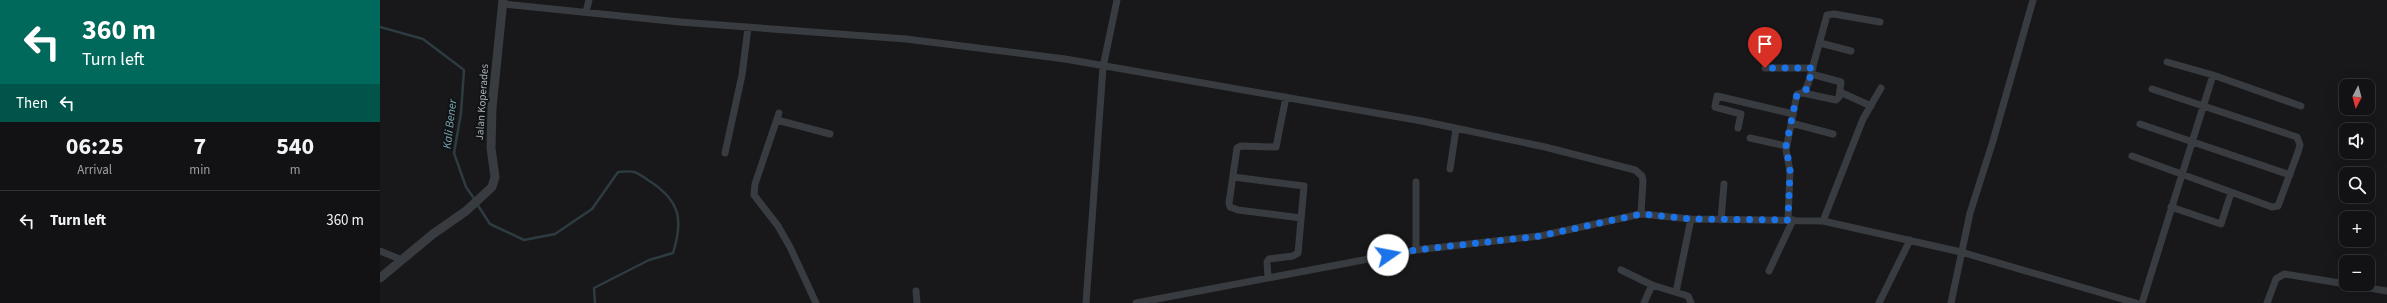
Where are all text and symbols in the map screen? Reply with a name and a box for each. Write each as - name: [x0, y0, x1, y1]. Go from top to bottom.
- text: 360 m: [82, 10, 156, 50]
- icon: left: [16, 16, 68, 68]
- pin: [1748, 27, 1782, 68]
- icon: arrive: [1754, 33, 1776, 55]
- text: Turn left: [82, 47, 144, 72]
- street label: Jalan Koperades: [472, 63, 492, 141]
- north arrow: [2339, 79, 2375, 115]
- map controls: [2339, 79, 2375, 291]
- icon: left: [56, 92, 78, 114]
- text: Then: [16, 93, 48, 114]
- water label: Kali Bener: [439, 97, 462, 150]
- button: sound: [2339, 123, 2375, 159]
- text: 06:25: [66, 129, 124, 164]
- text: 7: [194, 129, 206, 164]
- text: 540: [276, 129, 314, 164]
- text: Arrival: [77, 161, 112, 179]
- text: min: [189, 161, 210, 179]
- text: m: [290, 161, 301, 179]
- button: search: [2339, 167, 2375, 203]
- icon: left: [16, 210, 38, 232]
- text: Turn left: [50, 210, 106, 231]
- text: 360 m: [326, 210, 364, 231]
- button: +: [2339, 211, 2375, 247]
- position arrow: [1367, 234, 1409, 276]
- button: −: [2339, 255, 2375, 291]

